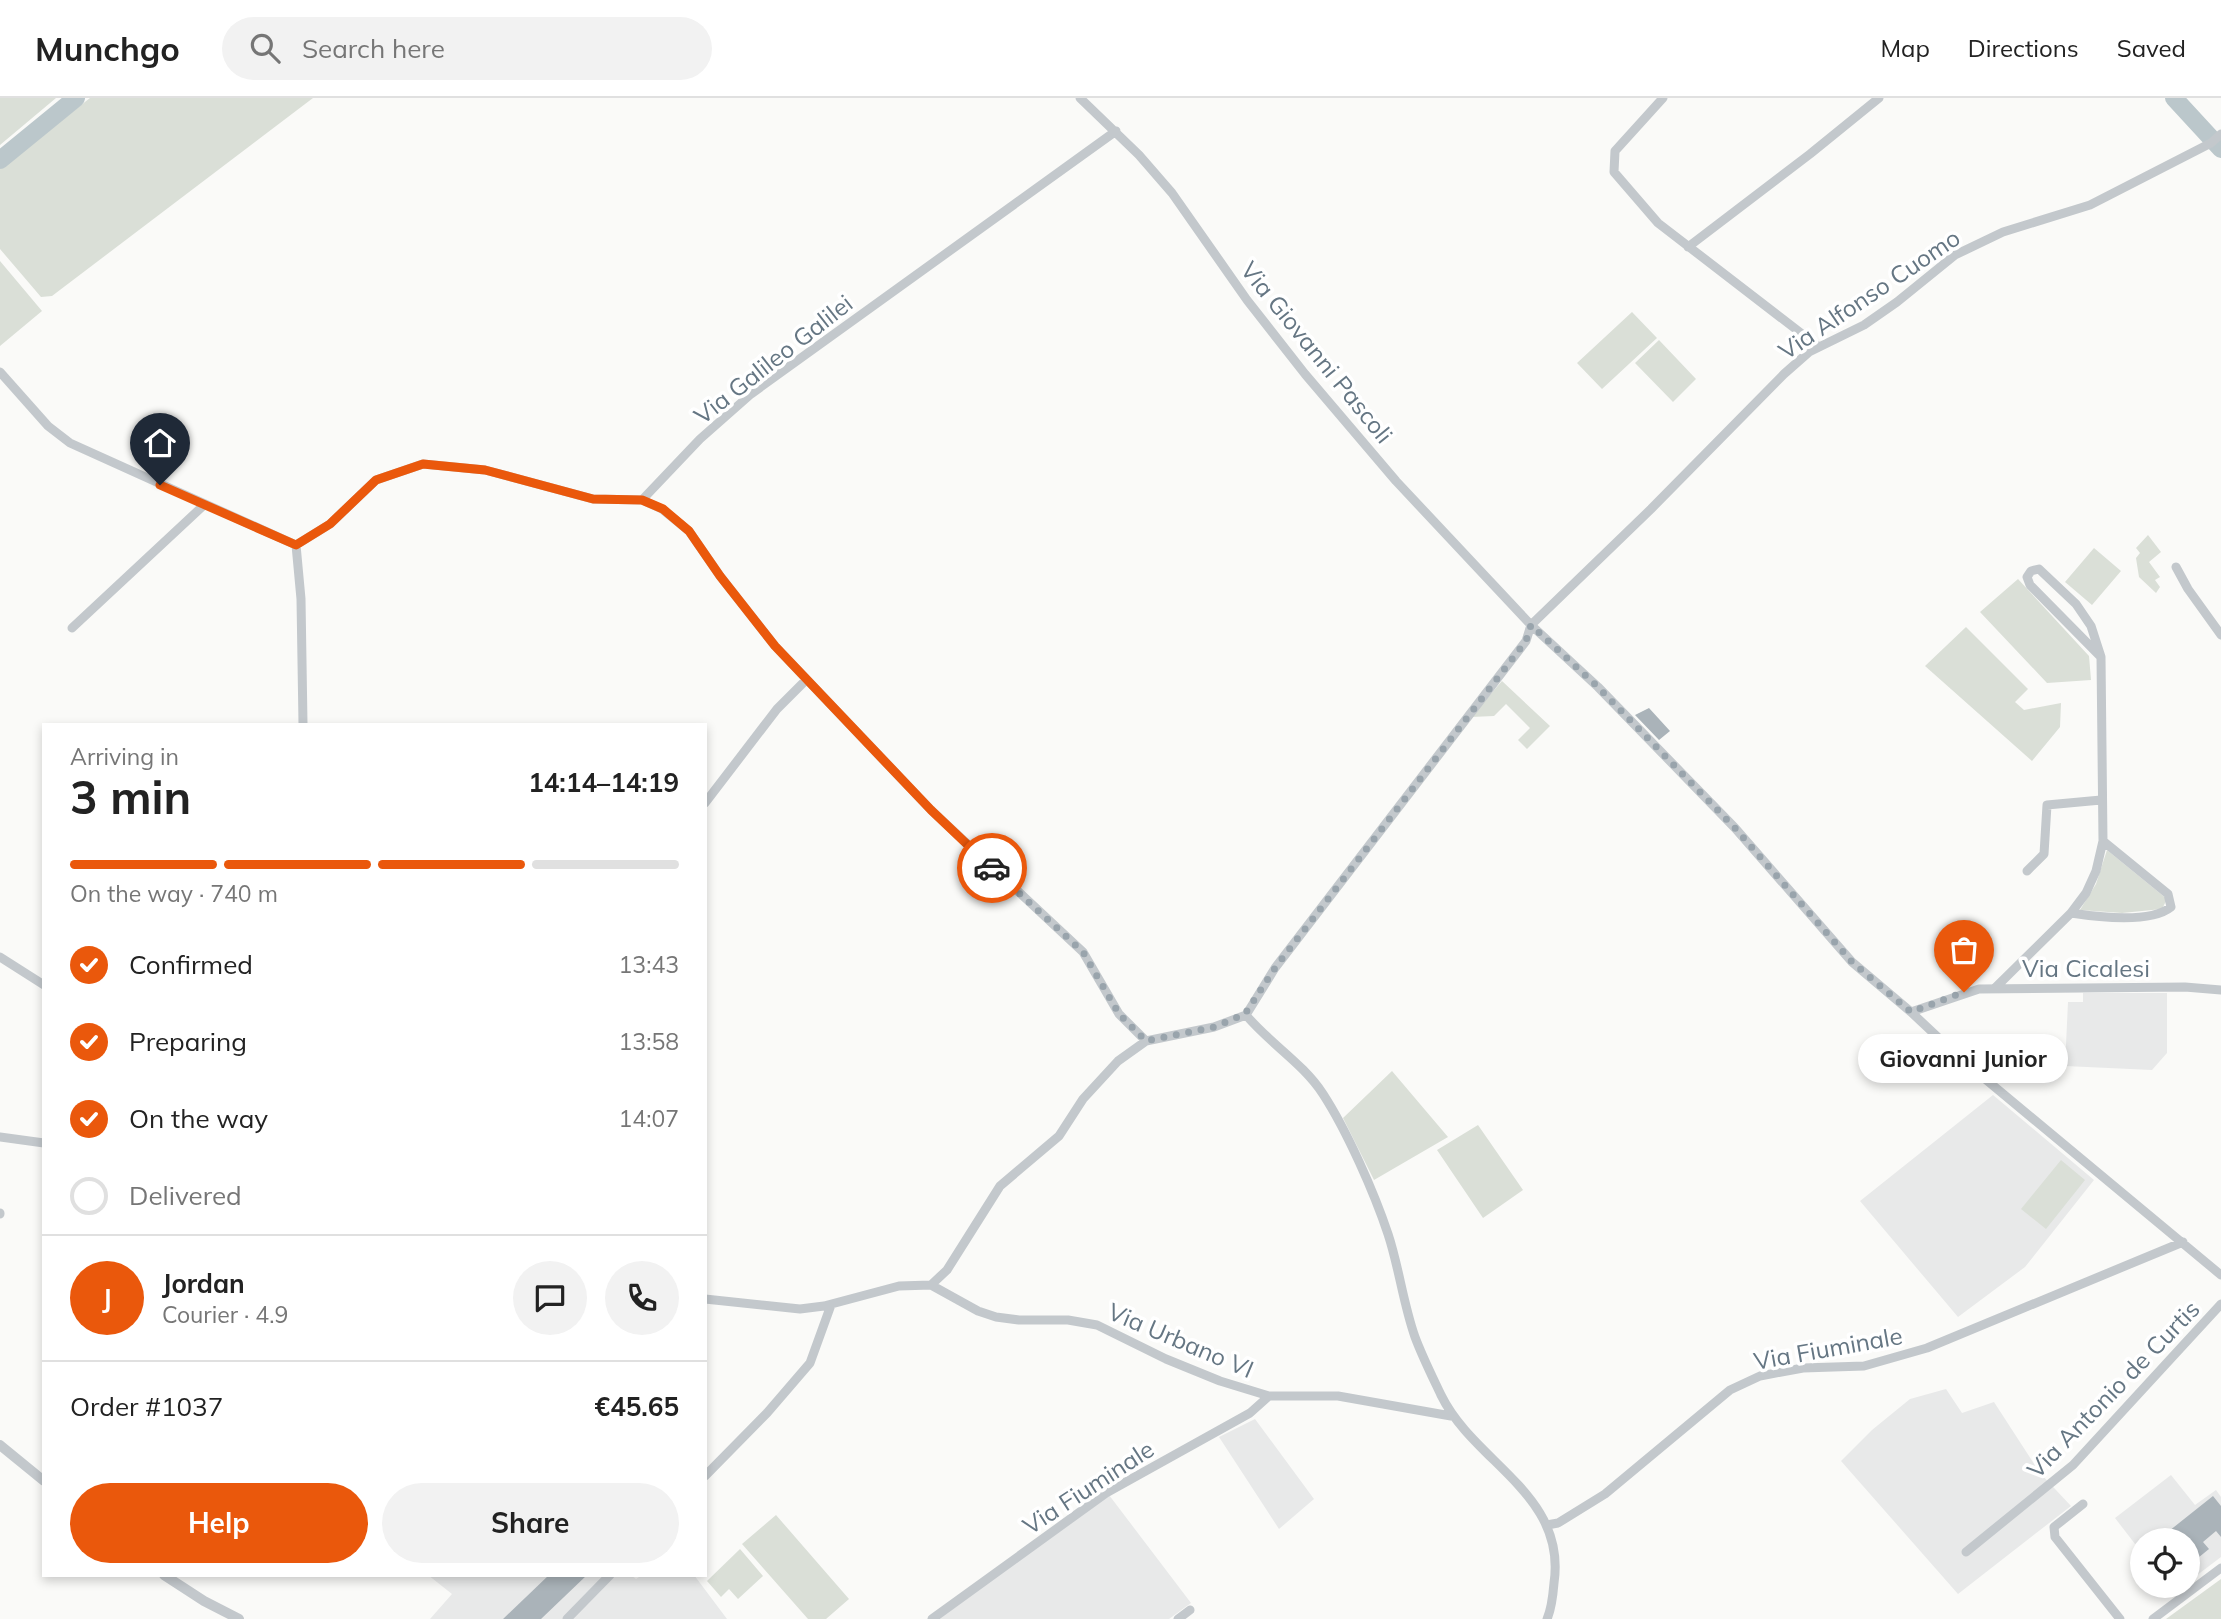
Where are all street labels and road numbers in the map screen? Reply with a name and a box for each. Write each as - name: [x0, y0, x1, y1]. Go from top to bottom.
- street label: Via Alfonso Cuomo: [1773, 222, 1965, 366]
- street label: Via Giovanni Pascoli: [1235, 255, 1399, 449]
- street label: Via Galileo Galilei: [688, 288, 858, 430]
- street label: Via Cicalesi: [2022, 953, 2150, 983]
- street label: Via Antonio de Curtis: [2020, 1294, 2206, 1484]
- street label: Via Urbano VI: [1104, 1296, 1258, 1384]
- street label: Via Fiuminale: [1751, 1320, 1905, 1376]
- street label: Via Fiuminale: [1017, 1434, 1159, 1540]

